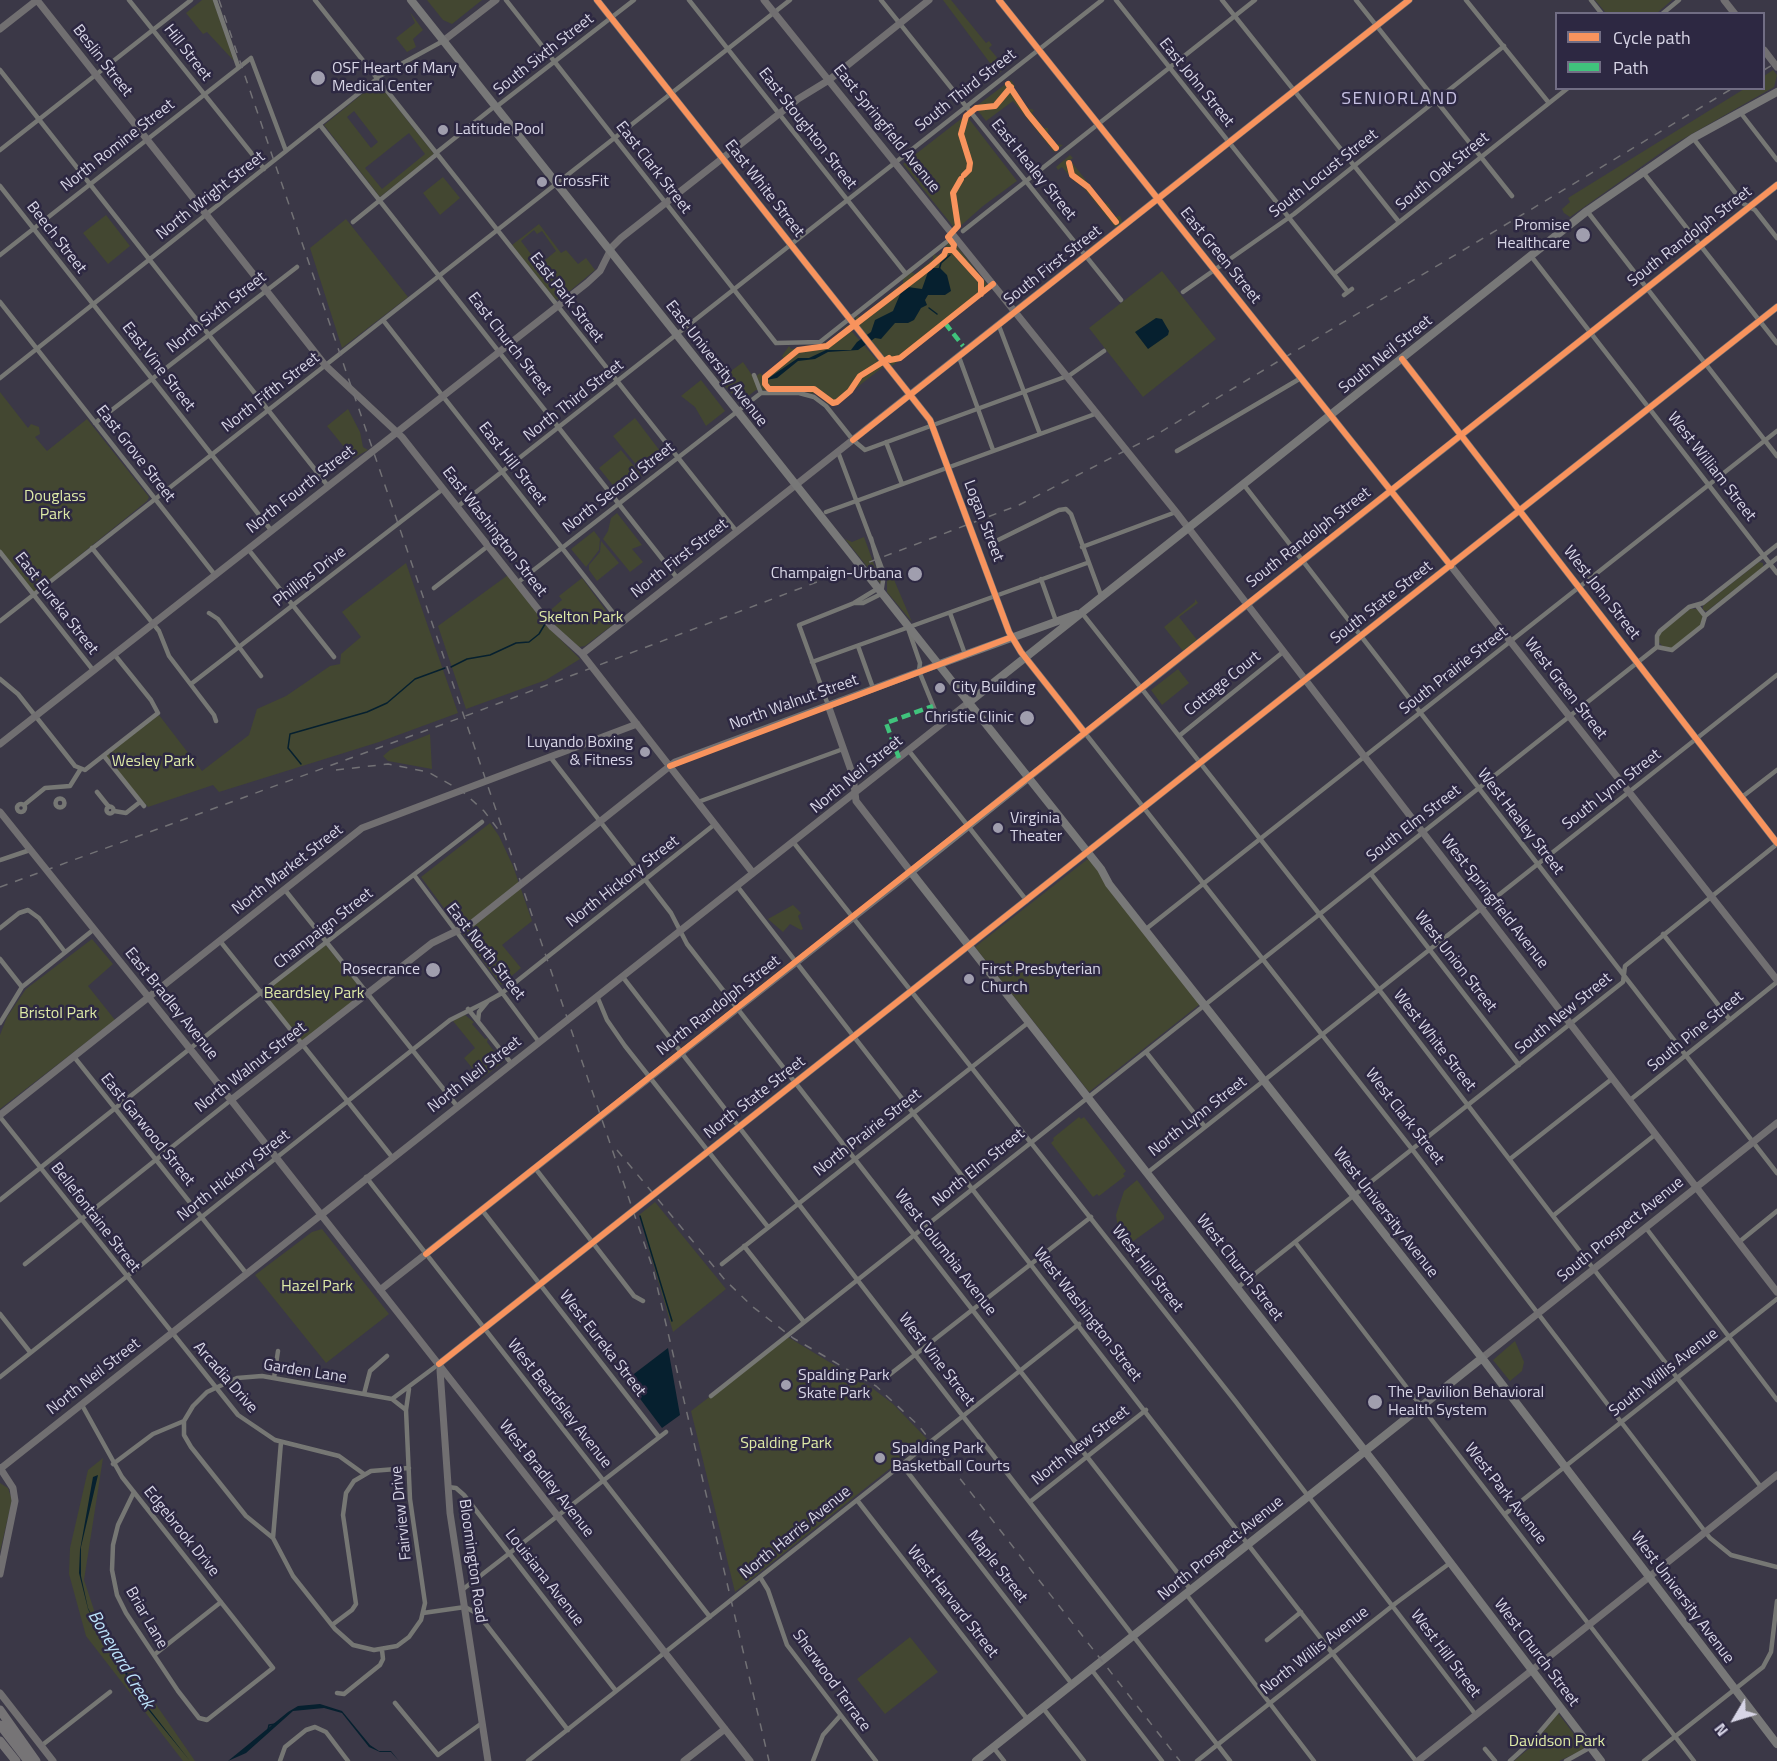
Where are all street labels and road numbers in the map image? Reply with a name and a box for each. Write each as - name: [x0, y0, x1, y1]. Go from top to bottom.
- street label: South Sixth Street: [490, 10, 598, 100]
- street label: Beslin Street: [68, 21, 136, 101]
- street label: Hill Street: [159, 21, 215, 85]
- street label: East John Street: [1154, 35, 1238, 131]
- street label: South Third Street: [912, 46, 1020, 136]
- street label: East Springfield Avenue: [829, 61, 943, 197]
- street label: East Stoughton Street: [754, 64, 860, 194]
- street label: North Romine Street: [57, 96, 179, 196]
- street label: East Healey Street: [986, 116, 1080, 224]
- street label: East Clark Street: [611, 118, 695, 218]
- street label: South Locust Street: [1266, 126, 1382, 222]
- street label: South Oak Street: [1393, 129, 1493, 215]
- street label: East White Street: [720, 137, 808, 241]
- street label: North Wright Street: [153, 148, 269, 244]
- street label: South Randolph Street: [1624, 183, 1756, 291]
- street label: Beech Street: [22, 198, 90, 278]
- street label: East Green Street: [1175, 204, 1265, 308]
- street label: South First Street: [1000, 222, 1106, 310]
- street label: East Park Street: [525, 249, 607, 347]
- street label: North Sixth Street: [163, 268, 271, 358]
- street label: East Church Street: [463, 289, 555, 399]
- street label: East University Avenue: [661, 297, 771, 431]
- street label: South Neil Street: [1336, 312, 1436, 398]
- street label: East Vine Street: [117, 319, 199, 415]
- street label: North Fifth Street: [218, 349, 324, 437]
- street label: North Third Street: [520, 356, 628, 446]
- street label: East Grove Street: [91, 402, 179, 506]
- street label: West William Street: [1662, 409, 1760, 525]
- street label: East Hill Street: [474, 419, 550, 509]
- street label: North Second Street: [559, 438, 679, 538]
- street label: North Fourth Street: [243, 442, 359, 538]
- street label: East Washington Street: [437, 463, 551, 601]
- street label: Logan Street: [959, 478, 1007, 564]
- street label: South Randolph Street: [1243, 484, 1375, 592]
- street label: North First Street: [628, 515, 732, 603]
- street label: West John Street: [1559, 542, 1643, 644]
- street label: Phillips Drive: [270, 543, 350, 611]
- street label: East Eureka Street: [10, 549, 102, 659]
- street label: South State Street: [1327, 557, 1437, 649]
- street label: South Prairie Street: [1396, 623, 1512, 719]
- street label: West Green Street: [1519, 635, 1611, 743]
- street label: Cottage Court: [1181, 647, 1265, 721]
- street label: North Walnut Street: [727, 671, 861, 735]
- street label: North Neil Street: [807, 732, 907, 818]
- street label: South Lynn Street: [1559, 746, 1665, 834]
- street label: West Healey Street: [1473, 765, 1567, 879]
- street label: South Elm Street: [1363, 781, 1465, 867]
- street label: North Market Street: [229, 821, 347, 919]
- street label: West Springfield Avenue: [1436, 831, 1552, 973]
- street label: North Hickory Street: [563, 832, 683, 932]
- street label: Champaign Street: [271, 884, 377, 974]
- street label: East North Street: [441, 900, 529, 1004]
- street label: West Union Street: [1410, 908, 1500, 1016]
- street label: East Bradley Avenue: [120, 944, 222, 1064]
- street label: North Randolph Street: [653, 952, 785, 1060]
- street label: South New Street: [1512, 969, 1616, 1059]
- street label: West White Street: [1388, 987, 1480, 1095]
- street label: South Pine Street: [1644, 987, 1748, 1077]
- street label: North Walnut Street: [192, 1019, 310, 1117]
- street label: North Neil Street: [424, 1033, 526, 1117]
- street label: North State Street: [701, 1053, 809, 1143]
- street label: West Clark Street: [1360, 1065, 1448, 1169]
- street label: East Garwood Street: [96, 1070, 198, 1190]
- street label: North Lynn Street: [1145, 1073, 1251, 1161]
- street label: North Prairie Street: [811, 1085, 925, 1181]
- street label: North Elm Street: [929, 1125, 1029, 1211]
- street label: North Hickory Street: [174, 1126, 294, 1226]
- street label: West University Avenue: [1328, 1144, 1442, 1282]
- street label: Bellefontaine Street: [46, 1159, 144, 1277]
- street label: South Prospect Avenue: [1554, 1173, 1688, 1287]
- street label: West Columbia Avenue: [890, 1186, 1000, 1320]
- street label: West Church Street: [1191, 1211, 1287, 1325]
- street label: West Hill Street: [1107, 1222, 1187, 1316]
- street label: West Washington Street: [1029, 1244, 1145, 1386]
- street label: West Eureka Street: [555, 1287, 649, 1401]
- street label: West Vine Street: [894, 1310, 978, 1410]
- street label: South Willis Avenue: [1606, 1325, 1722, 1421]
- street label: North Neil Street: [43, 1335, 145, 1419]
- street label: West Beardsley Avenue: [503, 1336, 615, 1472]
- street label: Arcadia Drive: [189, 1338, 261, 1418]
- street label: Garden Lane: [262, 1356, 348, 1388]
- street label: North New Street: [1029, 1402, 1133, 1490]
- street label: West Bradley Avenue: [494, 1417, 598, 1541]
- street label: West Park Avenue: [1460, 1440, 1550, 1548]
- street label: Fairview Drive: [387, 1465, 417, 1561]
- street label: North Harris Avenue: [737, 1482, 855, 1584]
- street label: Edgebrook Drive: [139, 1483, 223, 1581]
- street label: North Prospect Avenue: [1154, 1492, 1288, 1606]
- street label: Bloomington Road: [454, 1498, 490, 1624]
- street label: Louisiana Avenue: [500, 1526, 588, 1630]
- street label: Maple Street: [963, 1527, 1031, 1607]
- street label: West University Avenue: [1626, 1528, 1738, 1668]
- street label: West Harvard Street: [902, 1542, 1002, 1662]
- street label: Briar Lane: [121, 1584, 171, 1652]
- street label: West Church Street: [1489, 1595, 1583, 1711]
- street label: North Willis Avenue: [1257, 1603, 1373, 1699]
- street label: West Hill Street: [1406, 1606, 1484, 1702]
- street label: Sherwood Terrace: [788, 1626, 874, 1736]

